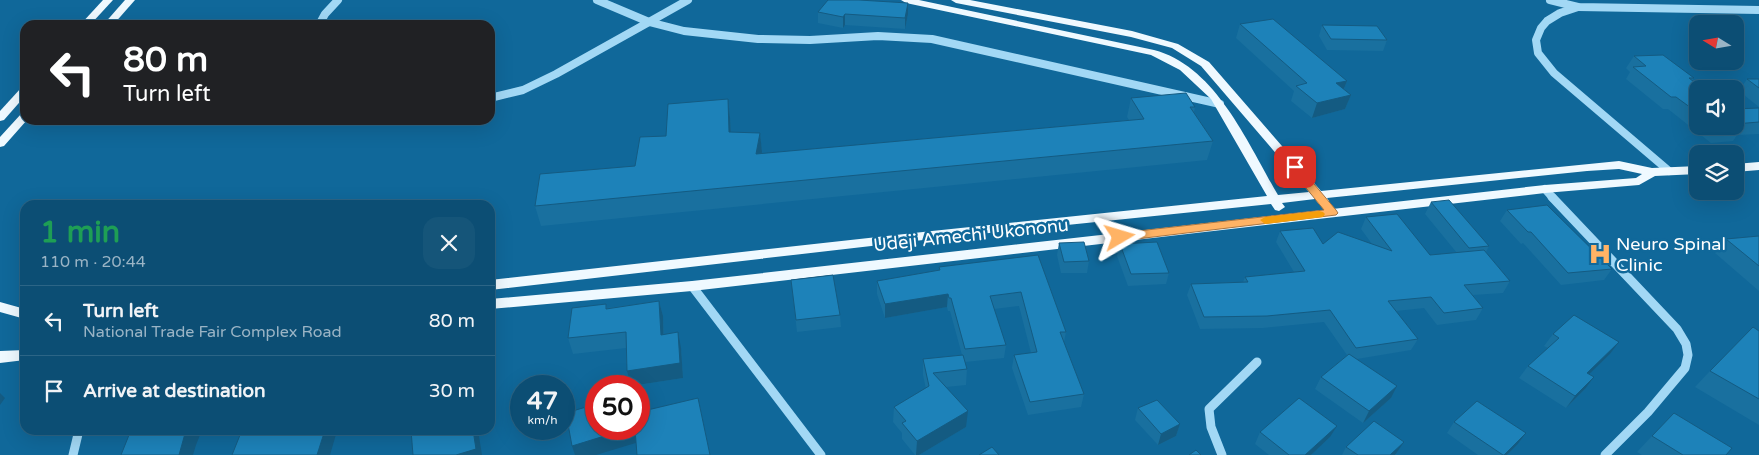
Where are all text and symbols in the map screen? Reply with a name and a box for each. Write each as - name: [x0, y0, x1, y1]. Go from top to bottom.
- north arrow: [1689, 15, 1744, 70]
- map controls: [1689, 15, 1744, 200]
- text: 80 m: [123, 39, 208, 81]
- icon: left: [40, 40, 105, 105]
- button: sound: [1689, 80, 1744, 135]
- text: Turn left: [123, 81, 211, 107]
- button: layers: [1689, 145, 1744, 200]
- pin: [1274, 146, 1316, 188]
- icon: arrive: [1281, 153, 1309, 181]
- position arrow: [1093, 210, 1145, 262]
- text: 1 min: [40, 214, 120, 251]
- street label: Udeji Amechi Ukononu: [872, 214, 1070, 256]
- button: close: [423, 217, 475, 269]
- place label: Neuro Spinal Clinic: [1616, 233, 1726, 276]
- hospital icon: Neuro Spinal Clinic: [1587, 241, 1613, 267]
- text: 110 m · 20:44: [40, 252, 146, 272]
- text: Turn left: [83, 300, 159, 322]
- icon: left: [40, 307, 68, 335]
- text: 80 m: [429, 310, 475, 332]
- text: National Trade Fair Complex Road: [83, 322, 342, 342]
- speed limit sign: 50: [585, 375, 650, 440]
- icon: arrive: [40, 377, 68, 405]
- text: Arrive at destination: [83, 380, 266, 402]
- text: 30 m: [429, 380, 475, 402]
- text: 47: [527, 386, 558, 416]
- text: km/h: [527, 413, 558, 427]

